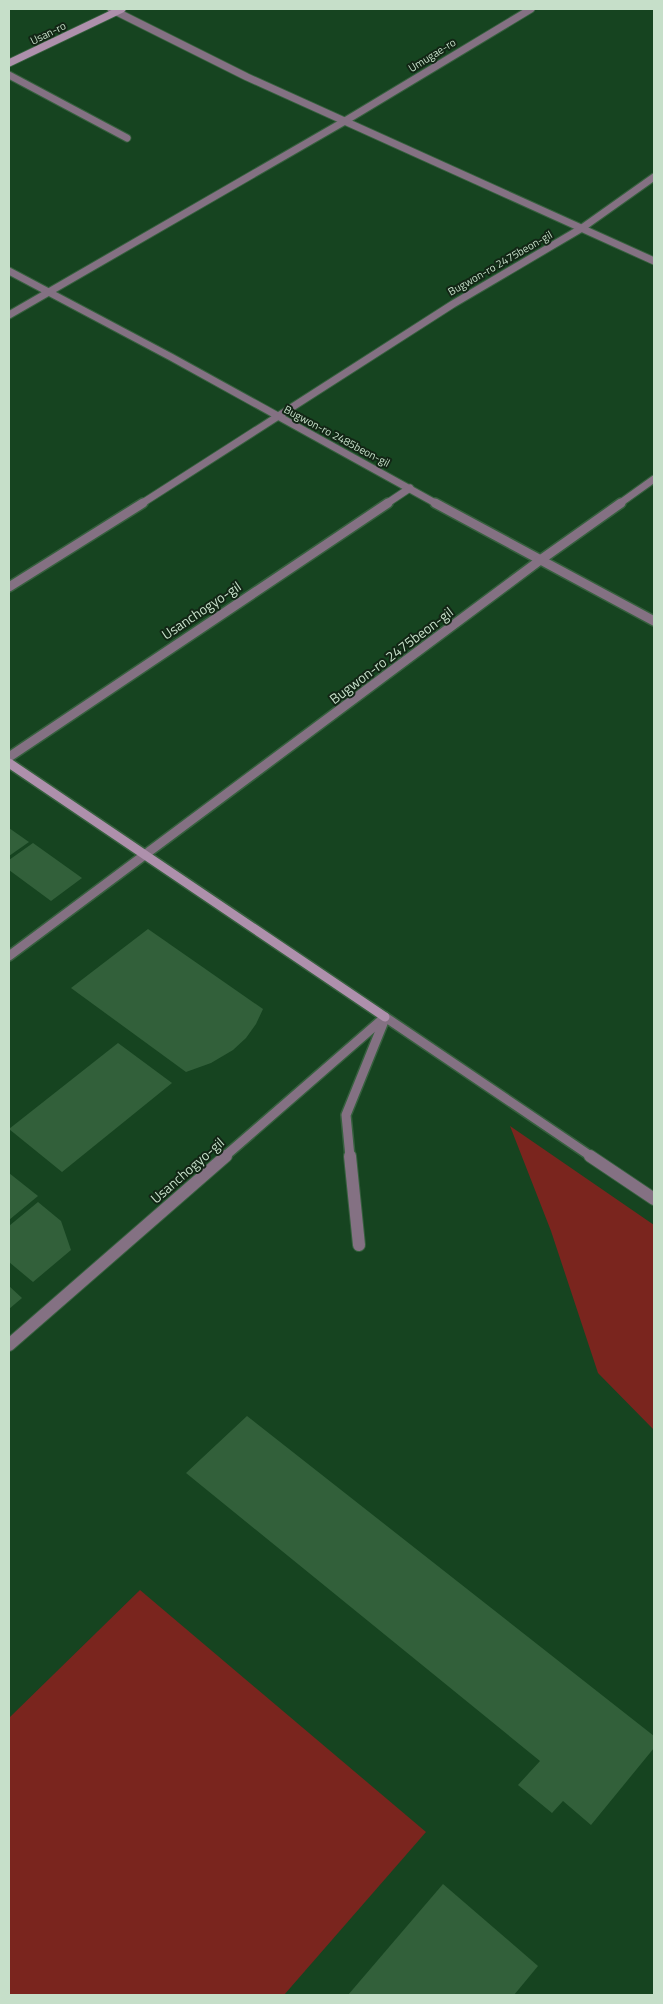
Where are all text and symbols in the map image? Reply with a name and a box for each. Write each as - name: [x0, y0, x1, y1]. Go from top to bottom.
- street label: Usan-ro: [27, 17, 69, 48]
- street label: Umugae-ro: [405, 34, 459, 76]
- street label: Bugwon-ro 2475beon-gil: [445, 227, 555, 299]
- street label: Bugwon-ro 2485beon-gil: [281, 401, 393, 471]
- street label: Usanchogyo-gil: [157, 576, 245, 644]
- street label: Bugwon-ro 2475beon-gil: [325, 601, 457, 709]
- street label: Usanchogyo-gil: [145, 1132, 229, 1208]

